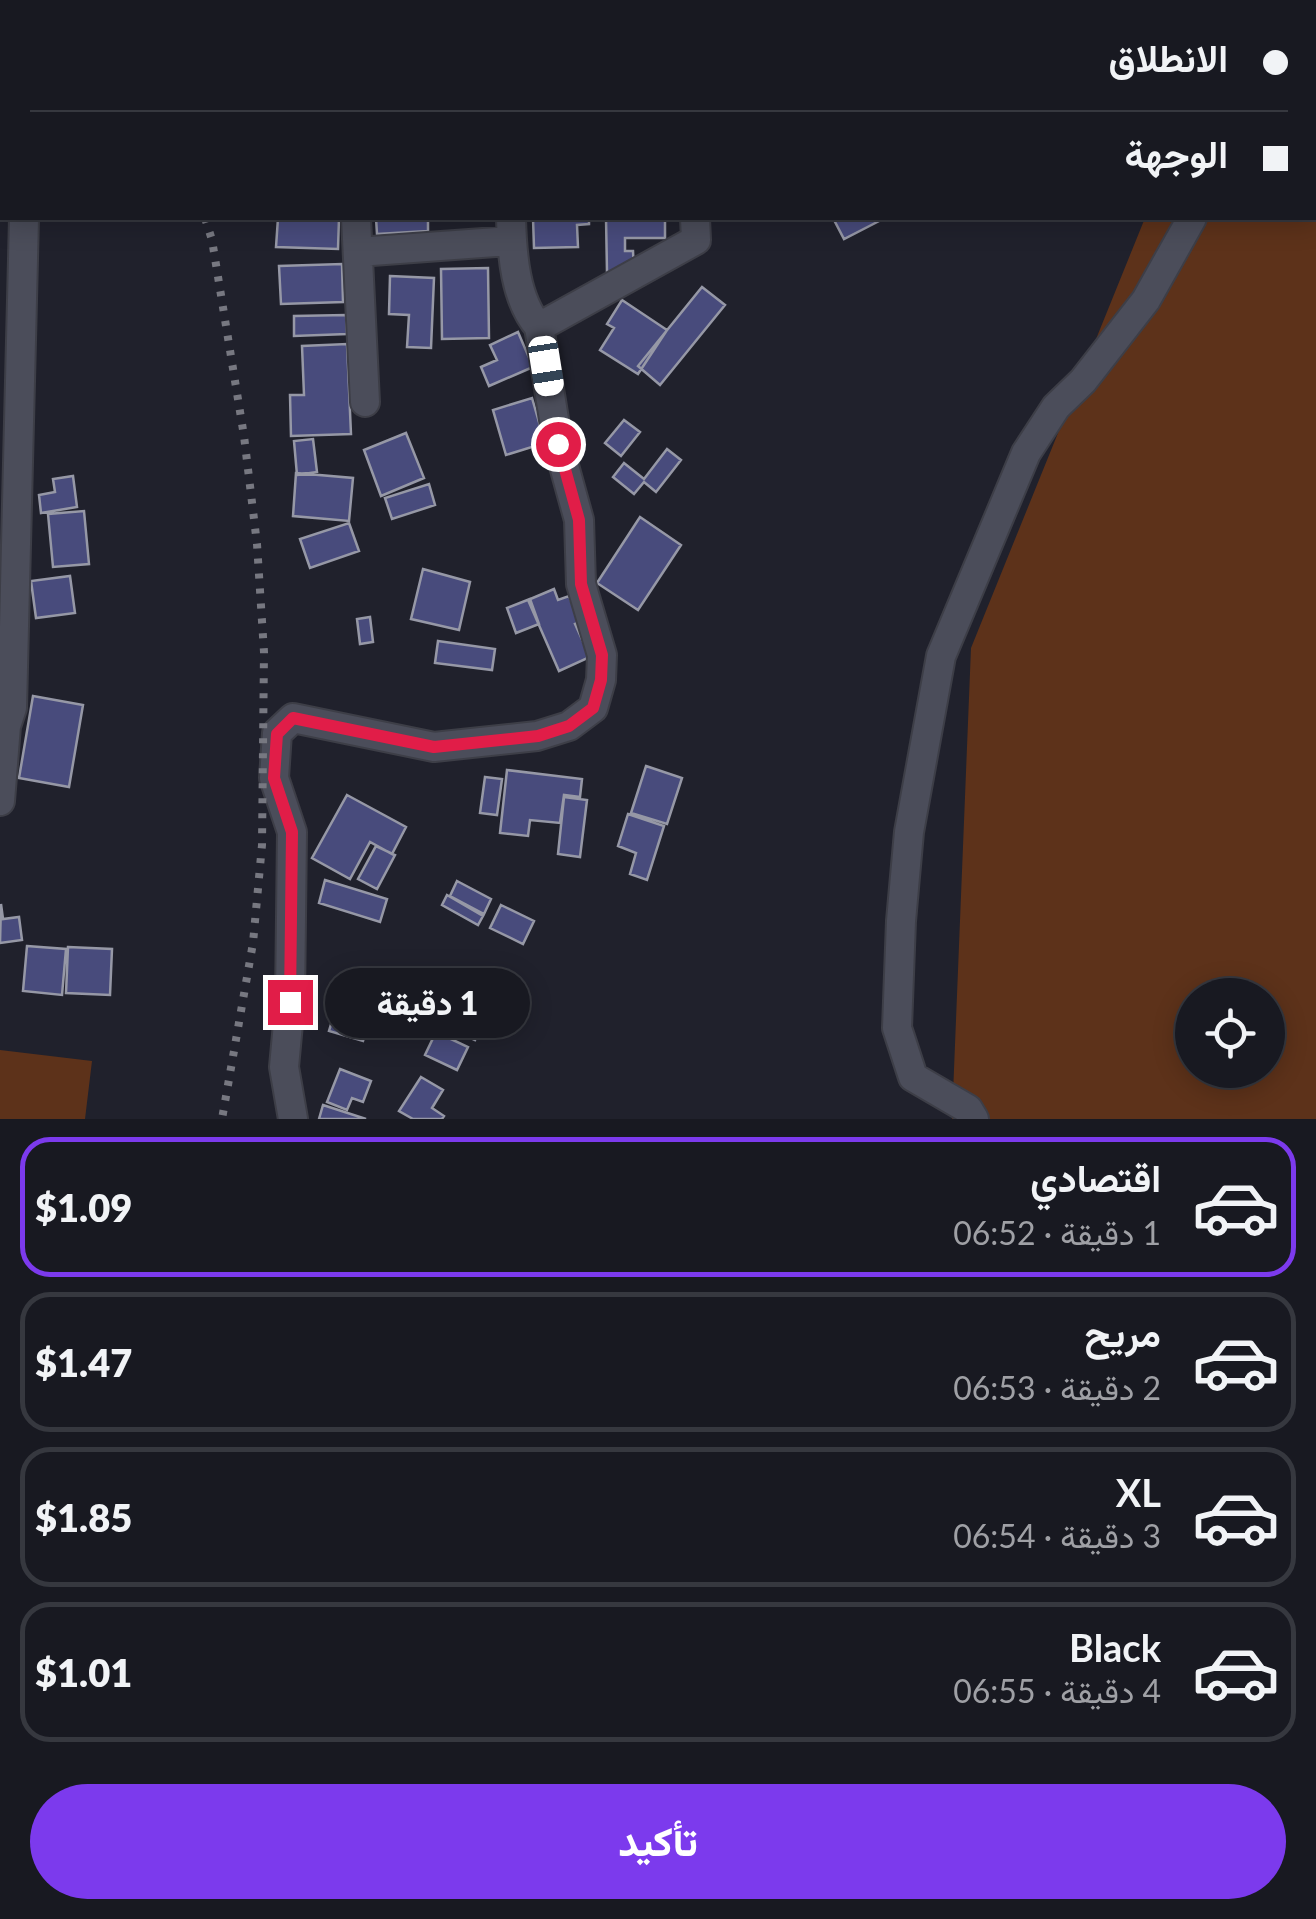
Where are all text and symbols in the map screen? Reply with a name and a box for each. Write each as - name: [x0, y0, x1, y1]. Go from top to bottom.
- text: الانطلاق: [1109, 34, 1228, 80]
- text: الوجهة: [1125, 130, 1228, 176]
- car: [526, 334, 566, 398]
- route start: [536, 422, 581, 467]
- callout: 1 دقيقة: [325, 967, 530, 1037]
- map controls: [1175, 978, 1285, 1088]
- button: locate: [1175, 978, 1285, 1088]
- route end: [268, 980, 313, 1025]
- text: 1 دقيقة: [377, 983, 478, 1022]
- text: اقتصادي: [1030, 1154, 1161, 1200]
- icon: car: [1191, 1162, 1281, 1252]
- text: $1.09: [35, 1184, 132, 1230]
- text: 1 دقيقة · 06:52: [953, 1213, 1161, 1252]
- text: مريح: [1085, 1309, 1161, 1355]
- icon: car: [1191, 1317, 1281, 1407]
- text: $1.47: [35, 1339, 132, 1385]
- text: 2 دقيقة · 06:53: [953, 1368, 1161, 1407]
- text: XL: [1116, 1469, 1161, 1515]
- icon: car: [1191, 1472, 1281, 1562]
- text: $1.85: [35, 1494, 132, 1540]
- text: 3 دقيقة · 06:54: [953, 1516, 1161, 1555]
- text: Black: [1069, 1624, 1161, 1670]
- icon: car: [1191, 1627, 1281, 1717]
- text: $1.01: [35, 1649, 132, 1695]
- text: 4 دقيقة · 06:55: [953, 1671, 1161, 1710]
- button: تأكيد: [30, 1784, 1286, 1899]

